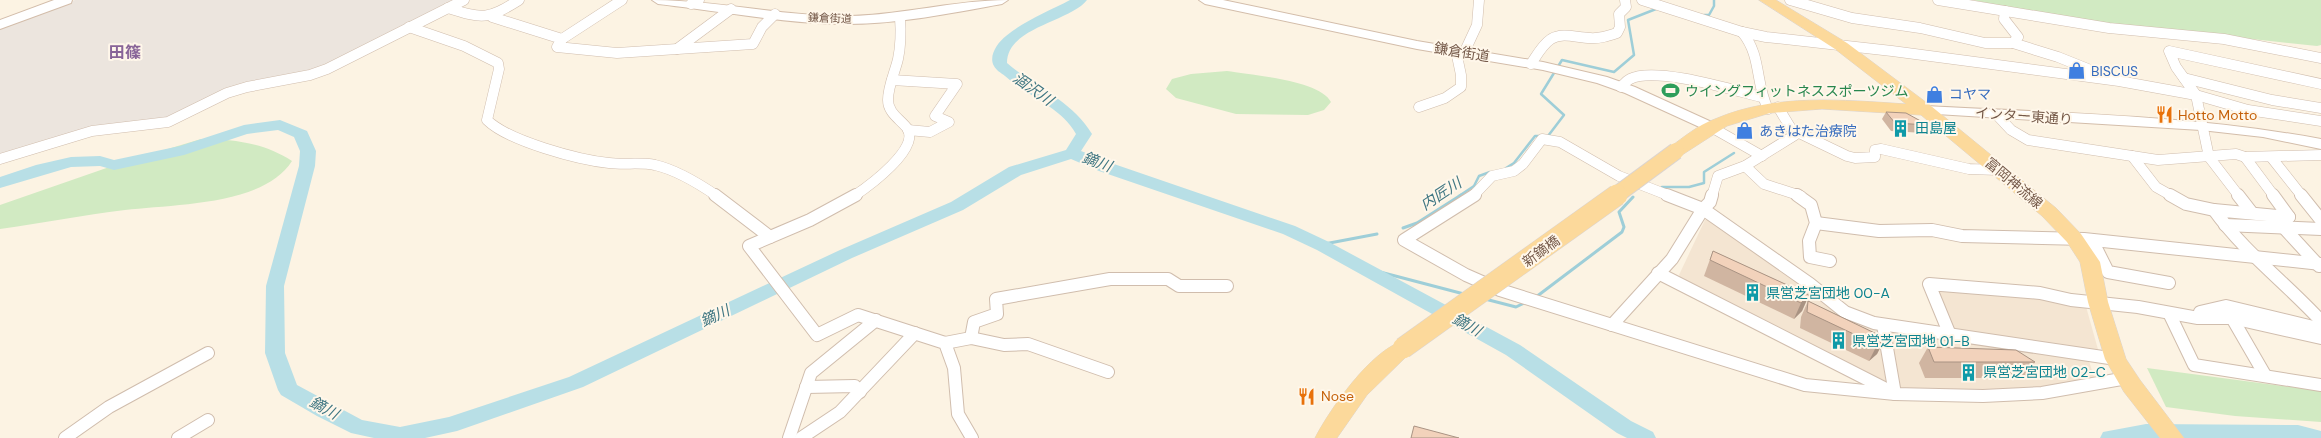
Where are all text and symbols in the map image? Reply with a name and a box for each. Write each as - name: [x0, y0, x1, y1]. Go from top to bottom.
- street label: 鎌倉街道: [808, 10, 852, 26]
- street label: 鎌倉街道: [1433, 39, 1491, 65]
- district label: 田篠: [109, 42, 141, 63]
- shop icon: BISCUS: [2067, 61, 2087, 81]
- place label: BISCUS: [2091, 62, 2138, 80]
- water label: 涸沢川: [1009, 68, 1059, 111]
- sports icon: ウイングフィットネススポーツジム: [1661, 81, 1681, 101]
- place label: ウイングフィットネススポーツジム: [1685, 82, 1908, 100]
- shop icon: コヤマ: [1925, 84, 1945, 104]
- place label: コヤマ: [1949, 85, 1991, 103]
- street label: インター東通り: [1974, 104, 2074, 128]
- restaurant icon: Hotto Motto: [2154, 105, 2174, 125]
- place label: Hotto Motto: [2178, 106, 2257, 124]
- building icon: 田島屋: [1891, 118, 1911, 138]
- place label: 田島屋: [1915, 119, 1957, 137]
- shop icon: あきはた治療院: [1735, 121, 1755, 141]
- place label: あきはた治療院: [1759, 122, 1857, 140]
- water label: 鏑川: [1079, 147, 1116, 177]
- street label: 富岡神流線: [1981, 154, 2047, 212]
- water label: 内匠川: [1417, 172, 1467, 215]
- street label: 新鏑橋: [1519, 231, 1563, 271]
- building icon: 県営芝宮団地 00-A: [1742, 283, 1762, 303]
- place label: 県営芝宮団地 00-A: [1766, 284, 1890, 302]
- water label: 鏑川: [697, 300, 735, 331]
- water label: 鏑川: [1449, 309, 1487, 342]
- building icon: 県営芝宮団地 01-B: [1828, 331, 1848, 351]
- place label: 県営芝宮団地 01-B: [1852, 332, 1970, 350]
- building icon: 県営芝宮団地 02-C: [1959, 362, 1979, 382]
- place label: 県営芝宮団地 02-C: [1983, 363, 2106, 381]
- restaurant icon: Nose: [1297, 386, 1317, 406]
- place label: Nose: [1321, 387, 1354, 405]
- water label: 鏑川: [306, 392, 344, 425]

